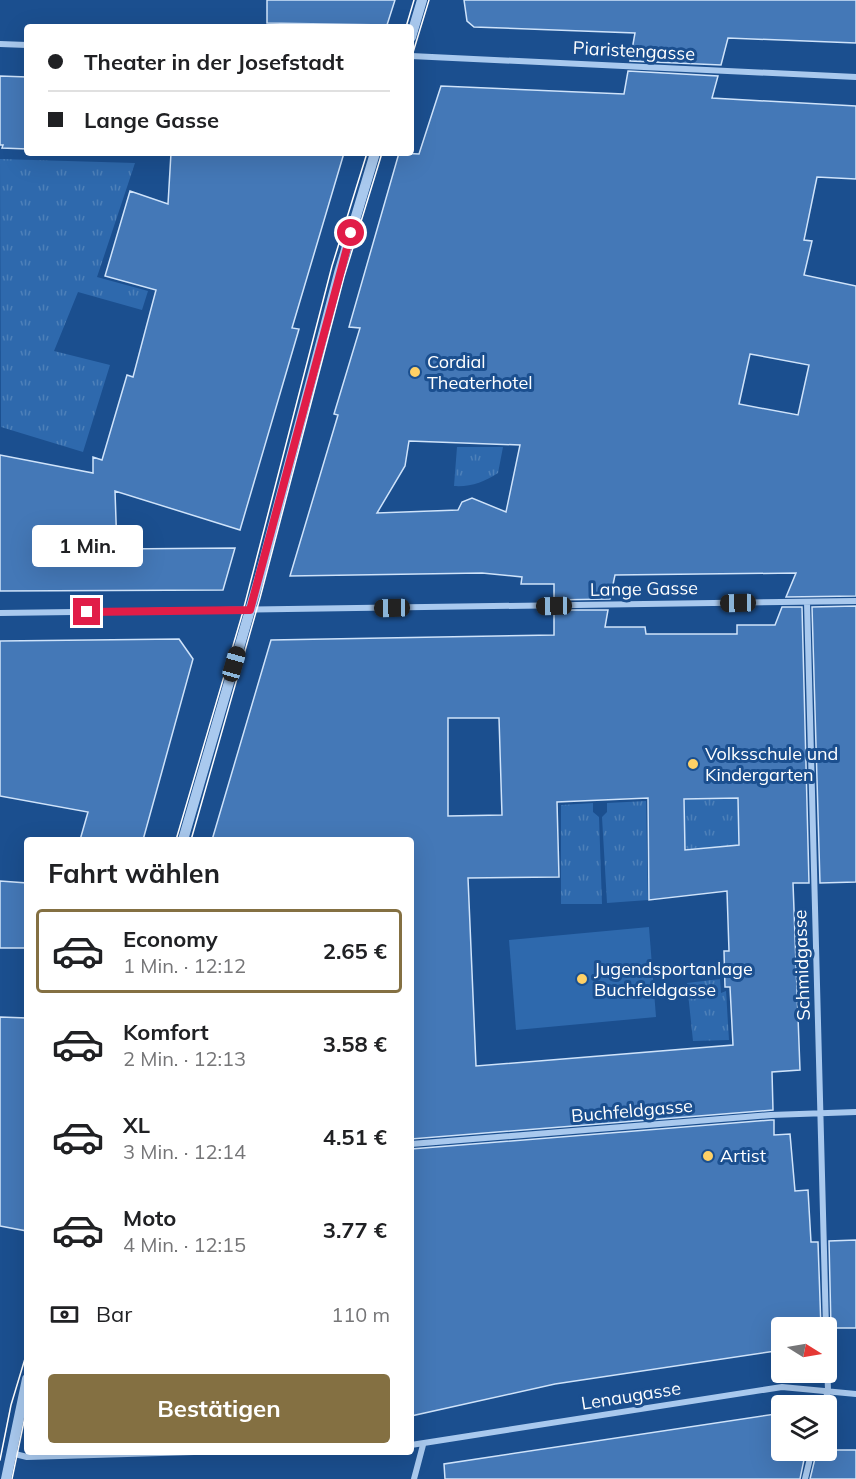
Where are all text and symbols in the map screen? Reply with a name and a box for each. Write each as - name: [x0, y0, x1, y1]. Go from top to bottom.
- street label: Piaristengasse: [572, 36, 696, 65]
- text: Theater in der Josefstadt: [84, 48, 344, 76]
- text: Lange Gasse: [84, 106, 219, 134]
- route start: [337, 219, 364, 246]
- place label: Cordial Theaterhotel: [427, 350, 533, 394]
- marker: Cordial Theaterhotel: [408, 365, 422, 379]
- callout: 1 Min.: [32, 525, 142, 567]
- text: 1 Min.: [59, 533, 116, 558]
- street label: Lange Gasse: [590, 576, 698, 601]
- car: [720, 594, 756, 612]
- car: [536, 597, 572, 615]
- route end: [73, 598, 100, 625]
- car: [374, 599, 410, 617]
- car: [220, 644, 248, 684]
- place label: Volksschule und Kindergarten: [705, 742, 838, 786]
- marker: Volksschule und Kindergarten: [686, 757, 700, 771]
- text: Fahrt wählen: [48, 856, 220, 890]
- street label: Schmidgasse: [788, 909, 815, 1021]
- icon: car: [51, 924, 105, 978]
- text: Economy: [123, 925, 218, 953]
- text: 2.65 €: [323, 937, 387, 965]
- text: 1 Min. · 12:12: [123, 953, 246, 978]
- place label: Jugendsportanlage Buchfeldgasse: [594, 957, 753, 1001]
- marker: Jugendsportanlage Buchfeldgasse: [575, 972, 589, 986]
- icon: car: [51, 1017, 105, 1071]
- text: Komfort: [123, 1018, 209, 1046]
- text: 3.58 €: [323, 1030, 387, 1058]
- text: 2 Min. · 12:13: [123, 1046, 246, 1071]
- street label: Buchfeldgasse: [570, 1094, 694, 1127]
- icon: car: [51, 1110, 105, 1164]
- text: XL: [123, 1111, 150, 1139]
- text: 4.51 €: [323, 1123, 387, 1151]
- text: 3 Min. · 12:14: [123, 1139, 246, 1164]
- place label: Artist: [720, 1144, 766, 1167]
- marker: Artist: [701, 1149, 715, 1163]
- icon: car: [51, 1203, 105, 1257]
- text: Moto: [123, 1204, 176, 1232]
- text: 3.77 €: [323, 1216, 387, 1244]
- text: 4 Min. · 12:15: [123, 1232, 246, 1257]
- icon: cash: [48, 1298, 81, 1331]
- text: Bar: [96, 1300, 132, 1328]
- text: 110 m: [331, 1302, 390, 1327]
- north arrow: [771, 1317, 837, 1383]
- map controls: [771, 1317, 837, 1461]
- button: Bestätigen: [48, 1374, 390, 1443]
- street label: Lenaugasse: [579, 1376, 682, 1415]
- button: layers: [771, 1395, 837, 1461]

